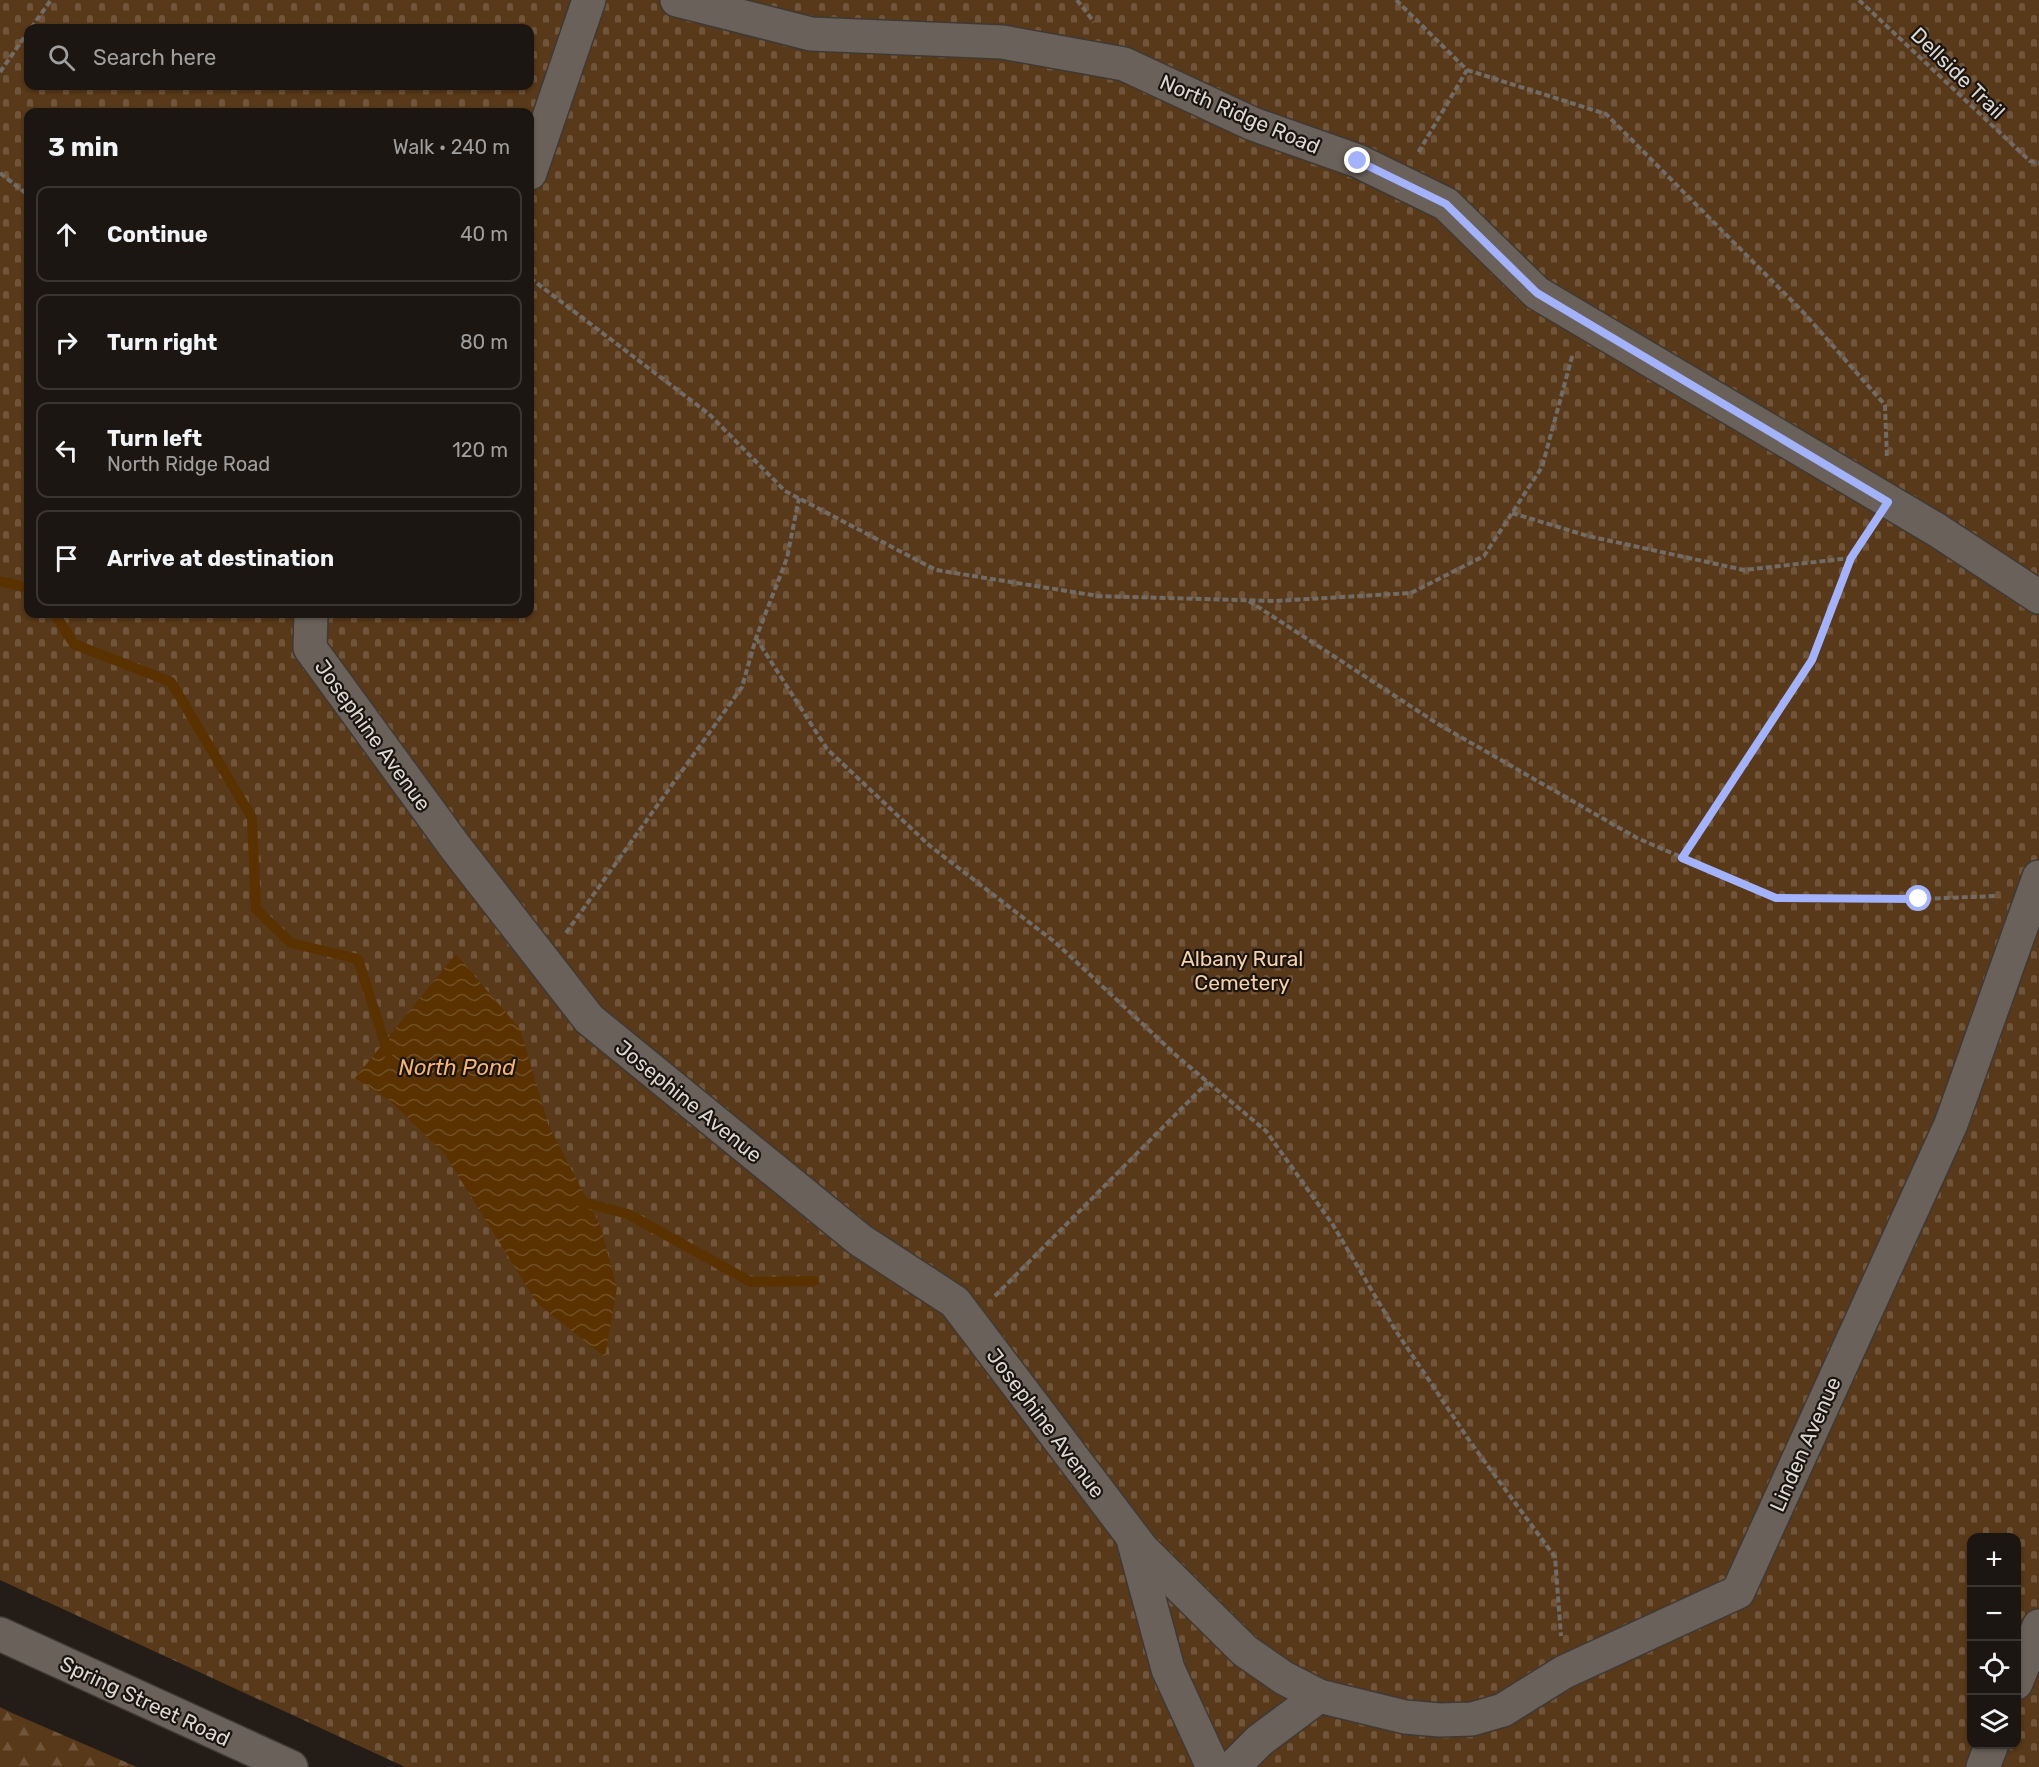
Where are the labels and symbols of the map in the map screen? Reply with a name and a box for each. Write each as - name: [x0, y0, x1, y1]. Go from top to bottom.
- street label: Dellside Trail: [1906, 22, 2010, 124]
- street label: North Ridge Road: [1156, 69, 1324, 159]
- route end: [1344, 147, 1370, 173]
- street label: Josephine Avenue: [310, 654, 436, 816]
- route start: [1905, 885, 1931, 911]
- park label: Albany Rural Cemetery: [1181, 946, 1303, 995]
- street label: Josephine Avenue: [611, 1034, 767, 1168]
- water label: North Pond: [399, 1054, 516, 1081]
- street label: Josephine Avenue: [982, 1343, 1110, 1503]
- street label: Linden Avenue: [1764, 1373, 1846, 1515]
- street label: Spring Street Road: [56, 1651, 234, 1751]

